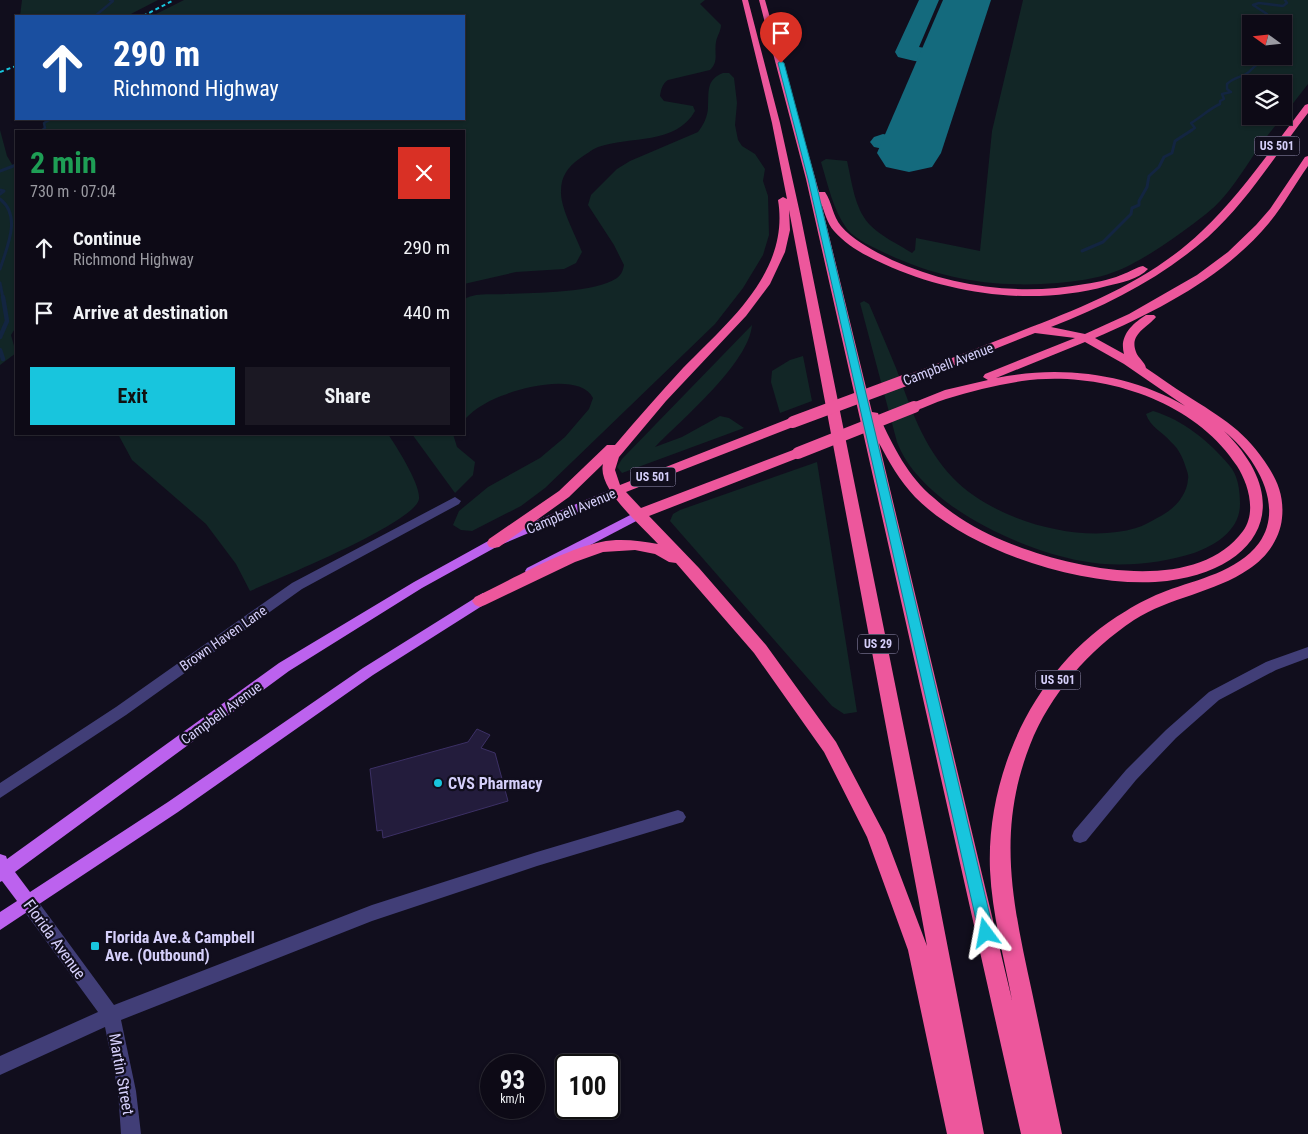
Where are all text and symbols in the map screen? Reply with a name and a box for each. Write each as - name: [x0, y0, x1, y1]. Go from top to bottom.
- pin: [760, 12, 802, 63]
- north arrow: [1242, 15, 1292, 65]
- map controls: [1242, 15, 1292, 125]
- icon: arrive: [767, 19, 795, 47]
- text: 290 m: [113, 34, 200, 75]
- icon: ahead: [30, 35, 95, 100]
- button: layers: [1242, 75, 1292, 125]
- text: Richmond Highway: [113, 76, 279, 101]
- road number: US 501: [1254, 136, 1300, 156]
- text: 2 min: [30, 145, 97, 180]
- button: close: [398, 147, 450, 199]
- text: 730 m · 07:04: [30, 182, 116, 201]
- text: Continue: [73, 227, 141, 250]
- icon: ahead: [30, 234, 58, 262]
- text: 290 m: [403, 236, 450, 259]
- text: Richmond Highway: [73, 250, 194, 269]
- icon: arrive: [30, 299, 58, 327]
- text: Arrive at destination: [73, 301, 228, 324]
- text: 440 m: [403, 301, 450, 324]
- street label: Campbell Avenue: [901, 339, 996, 389]
- button: Exit: [30, 367, 235, 425]
- button: Share: [245, 367, 450, 425]
- road number: US 501: [630, 468, 676, 487]
- street label: Campbell Avenue: [524, 485, 618, 537]
- street label: Brown Haven Lane: [176, 602, 270, 674]
- road number: US 29: [858, 634, 898, 654]
- road number: US 501: [1036, 670, 1080, 690]
- street label: Campbell Avenue: [178, 678, 265, 748]
- place label: CVS Pharmacy: [448, 774, 542, 793]
- marker: CVS Pharmacy: [432, 777, 444, 789]
- street label: Florida Avenue: [19, 896, 90, 983]
- position arrow: [959, 906, 1011, 958]
- place label: Florida Ave.& Campbell Ave. (Outbound): [105, 928, 255, 965]
- marker: Florida Ave.& Campbell Ave. (Outbound): [89, 940, 101, 952]
- street label: Martin Street: [105, 1032, 138, 1117]
- speed limit sign: 100: [555, 1054, 620, 1119]
- text: 93: [500, 1066, 525, 1095]
- text: km/h: [500, 1092, 525, 1106]

